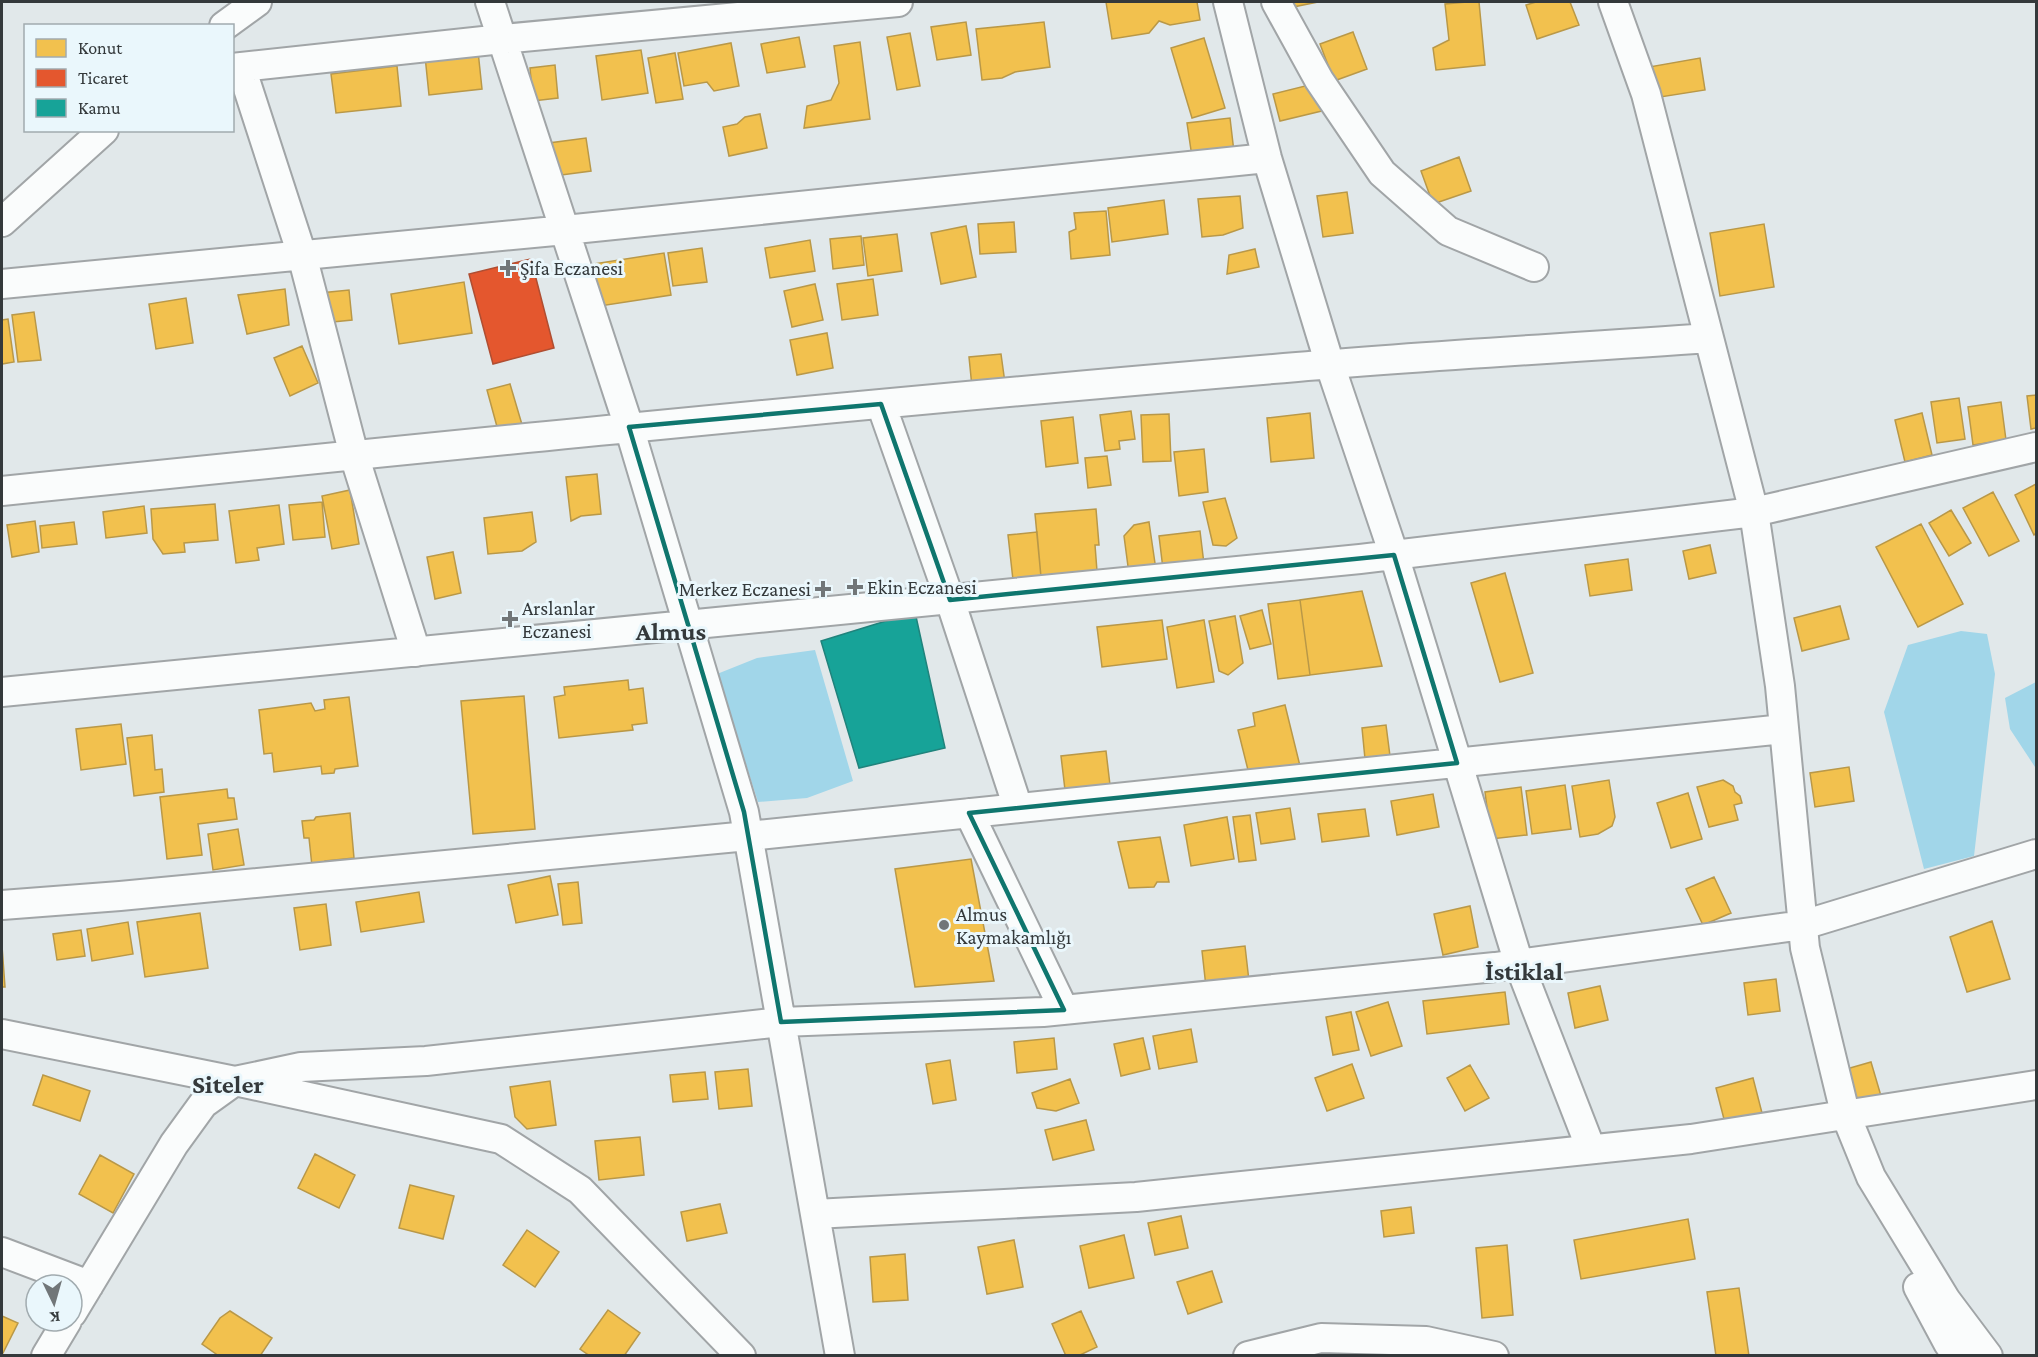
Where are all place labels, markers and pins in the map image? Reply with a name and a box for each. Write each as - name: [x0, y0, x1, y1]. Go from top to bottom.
- place label: Şifa Eczanesi: [520, 257, 623, 280]
- marker: Şifa Eczanesi: [501, 261, 515, 275]
- place label: Ekin Eczanesi: [867, 576, 977, 598]
- place label: Merkez Eczanesi: [679, 578, 811, 600]
- marker: Ekin Eczanesi: [848, 580, 862, 594]
- marker: Merkez Eczanesi: [816, 582, 830, 596]
- place label: Arslanlar Eczanesi: [522, 597, 595, 642]
- marker: Arslanlar Eczanesi: [503, 612, 517, 626]
- place label: Almus Kaymakamlığı: [956, 903, 1071, 949]
- marker: Almus Kaymakamlığı: [937, 918, 951, 932]

